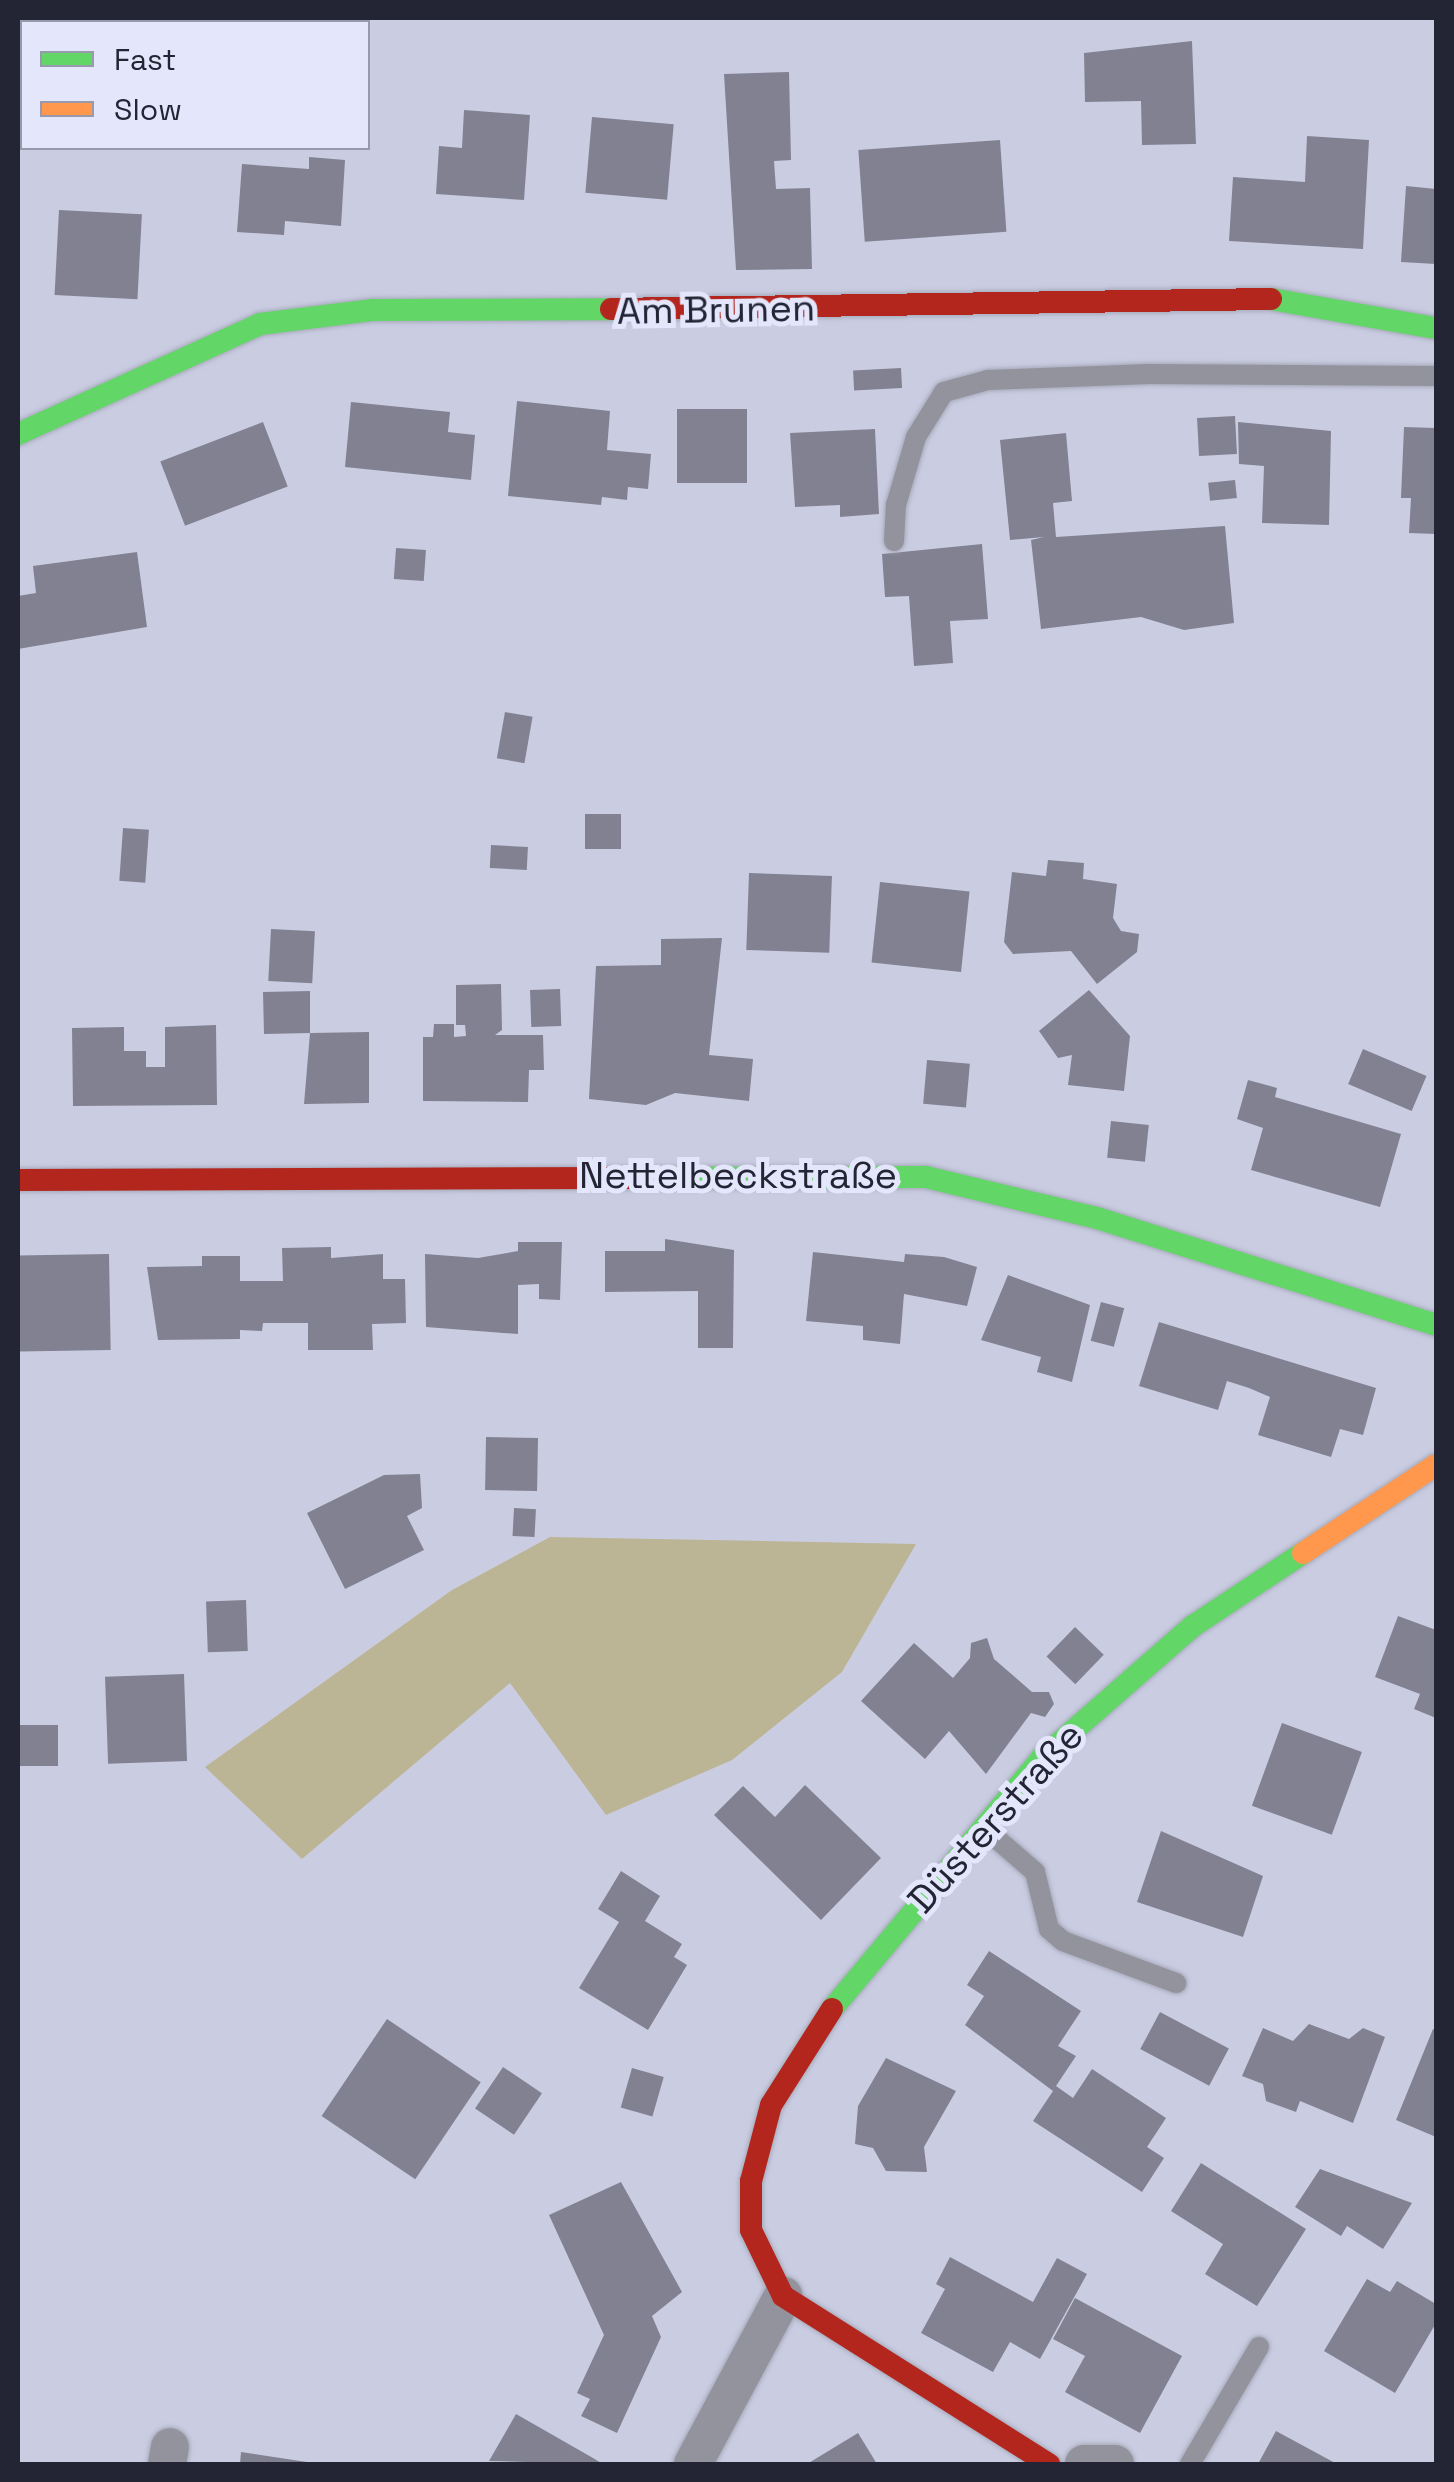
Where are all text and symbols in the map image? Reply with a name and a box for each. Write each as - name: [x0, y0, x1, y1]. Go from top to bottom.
- legend: [20, 20, 370, 150]
- text: Fast: [114, 40, 176, 79]
- text: Slow: [114, 90, 182, 129]
- street label: Am Brunen: [617, 285, 815, 335]
- street label: Nettelbeckstraße: [579, 1153, 897, 1199]
- street label: Düsterstraße: [899, 1713, 1093, 1923]

